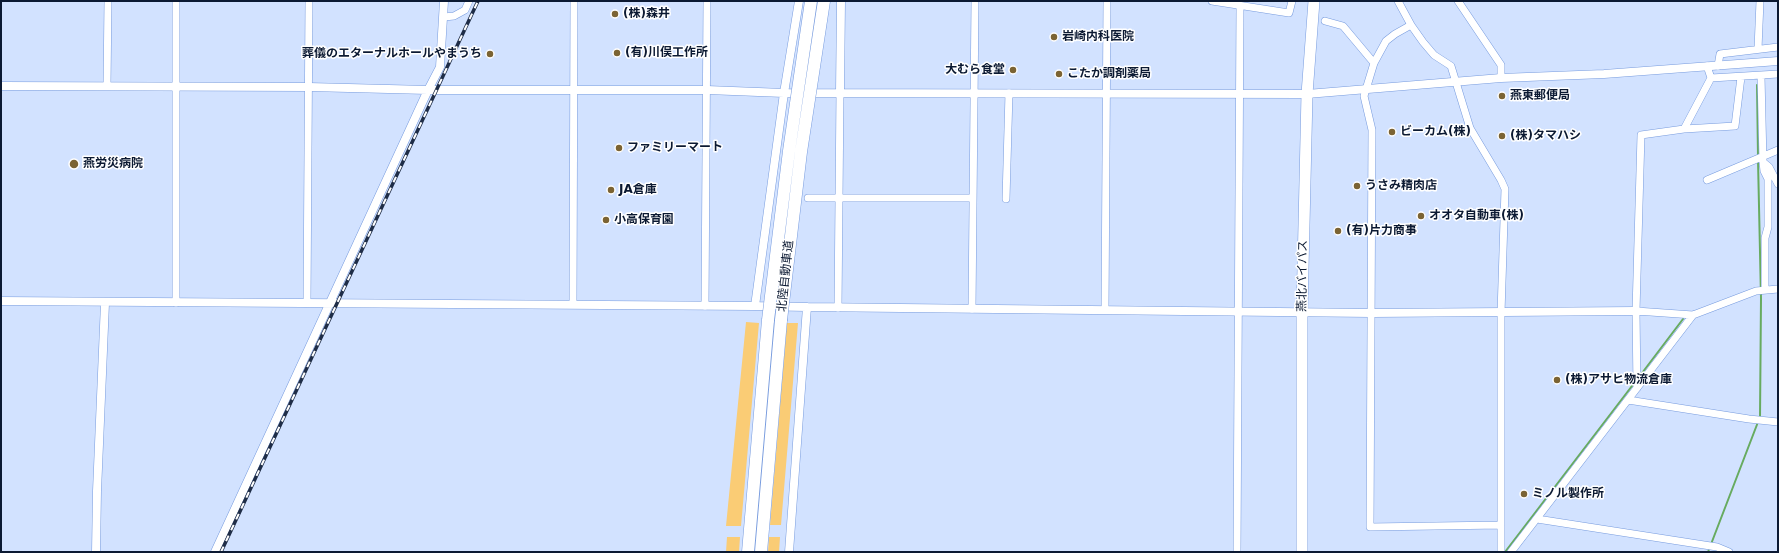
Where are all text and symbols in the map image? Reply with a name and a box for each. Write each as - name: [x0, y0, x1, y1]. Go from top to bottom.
- place label: (株)森井: [623, 7, 670, 21]
- marker: (株)森井: [610, 9, 620, 19]
- place label: 岩崎内科医院: [1062, 30, 1134, 44]
- marker: 岩崎内科医院: [1049, 32, 1059, 42]
- place label: (有)川俣工作所: [625, 46, 708, 60]
- place label: 葬儀のエターナルホールやまうち: [302, 47, 482, 61]
- marker: (有)川俣工作所: [612, 48, 622, 58]
- marker: 葬儀のエターナルホールやまうち: [485, 49, 495, 59]
- place label: 大むら食堂: [945, 63, 1005, 77]
- marker: 大むら食堂: [1008, 65, 1018, 75]
- place label: こたか調剤薬局: [1067, 67, 1151, 81]
- marker: こたか調剤薬局: [1054, 69, 1064, 79]
- place label: 燕東郵便局: [1510, 89, 1570, 103]
- marker: 燕東郵便局: [1497, 91, 1507, 101]
- place label: ビーカム(株): [1400, 125, 1471, 139]
- marker: ビーカム(株): [1387, 127, 1397, 137]
- place label: (株)タマハシ: [1510, 129, 1581, 143]
- marker: (株)タマハシ: [1497, 131, 1507, 141]
- place label: ファミリーマート: [627, 141, 723, 155]
- marker: ファミリーマート: [614, 143, 624, 153]
- place label: 燕労災病院: [83, 157, 143, 171]
- marker: 燕労災病院: [68, 158, 80, 170]
- place label: うさみ精肉店: [1365, 179, 1437, 193]
- marker: うさみ精肉店: [1352, 181, 1362, 191]
- place label: JA倉庫: [619, 183, 657, 197]
- marker: JA倉庫: [606, 185, 616, 195]
- place label: オオタ自動車(株): [1429, 209, 1524, 223]
- marker: オオタ自動車(株): [1416, 211, 1426, 221]
- place label: 小高保育園: [614, 213, 674, 227]
- marker: 小高保育園: [601, 215, 611, 225]
- place label: (有)片力商事: [1346, 224, 1417, 238]
- marker: (有)片力商事: [1333, 226, 1343, 236]
- street label: 北陸自動車道: [775, 239, 797, 313]
- street label: 燕北バイパス: [1295, 240, 1311, 312]
- place label: (株)アサヒ物流倉庫: [1565, 373, 1672, 387]
- marker: (株)アサヒ物流倉庫: [1552, 375, 1562, 385]
- place label: ミノル製作所: [1532, 487, 1604, 501]
- marker: ミノル製作所: [1519, 489, 1529, 499]

